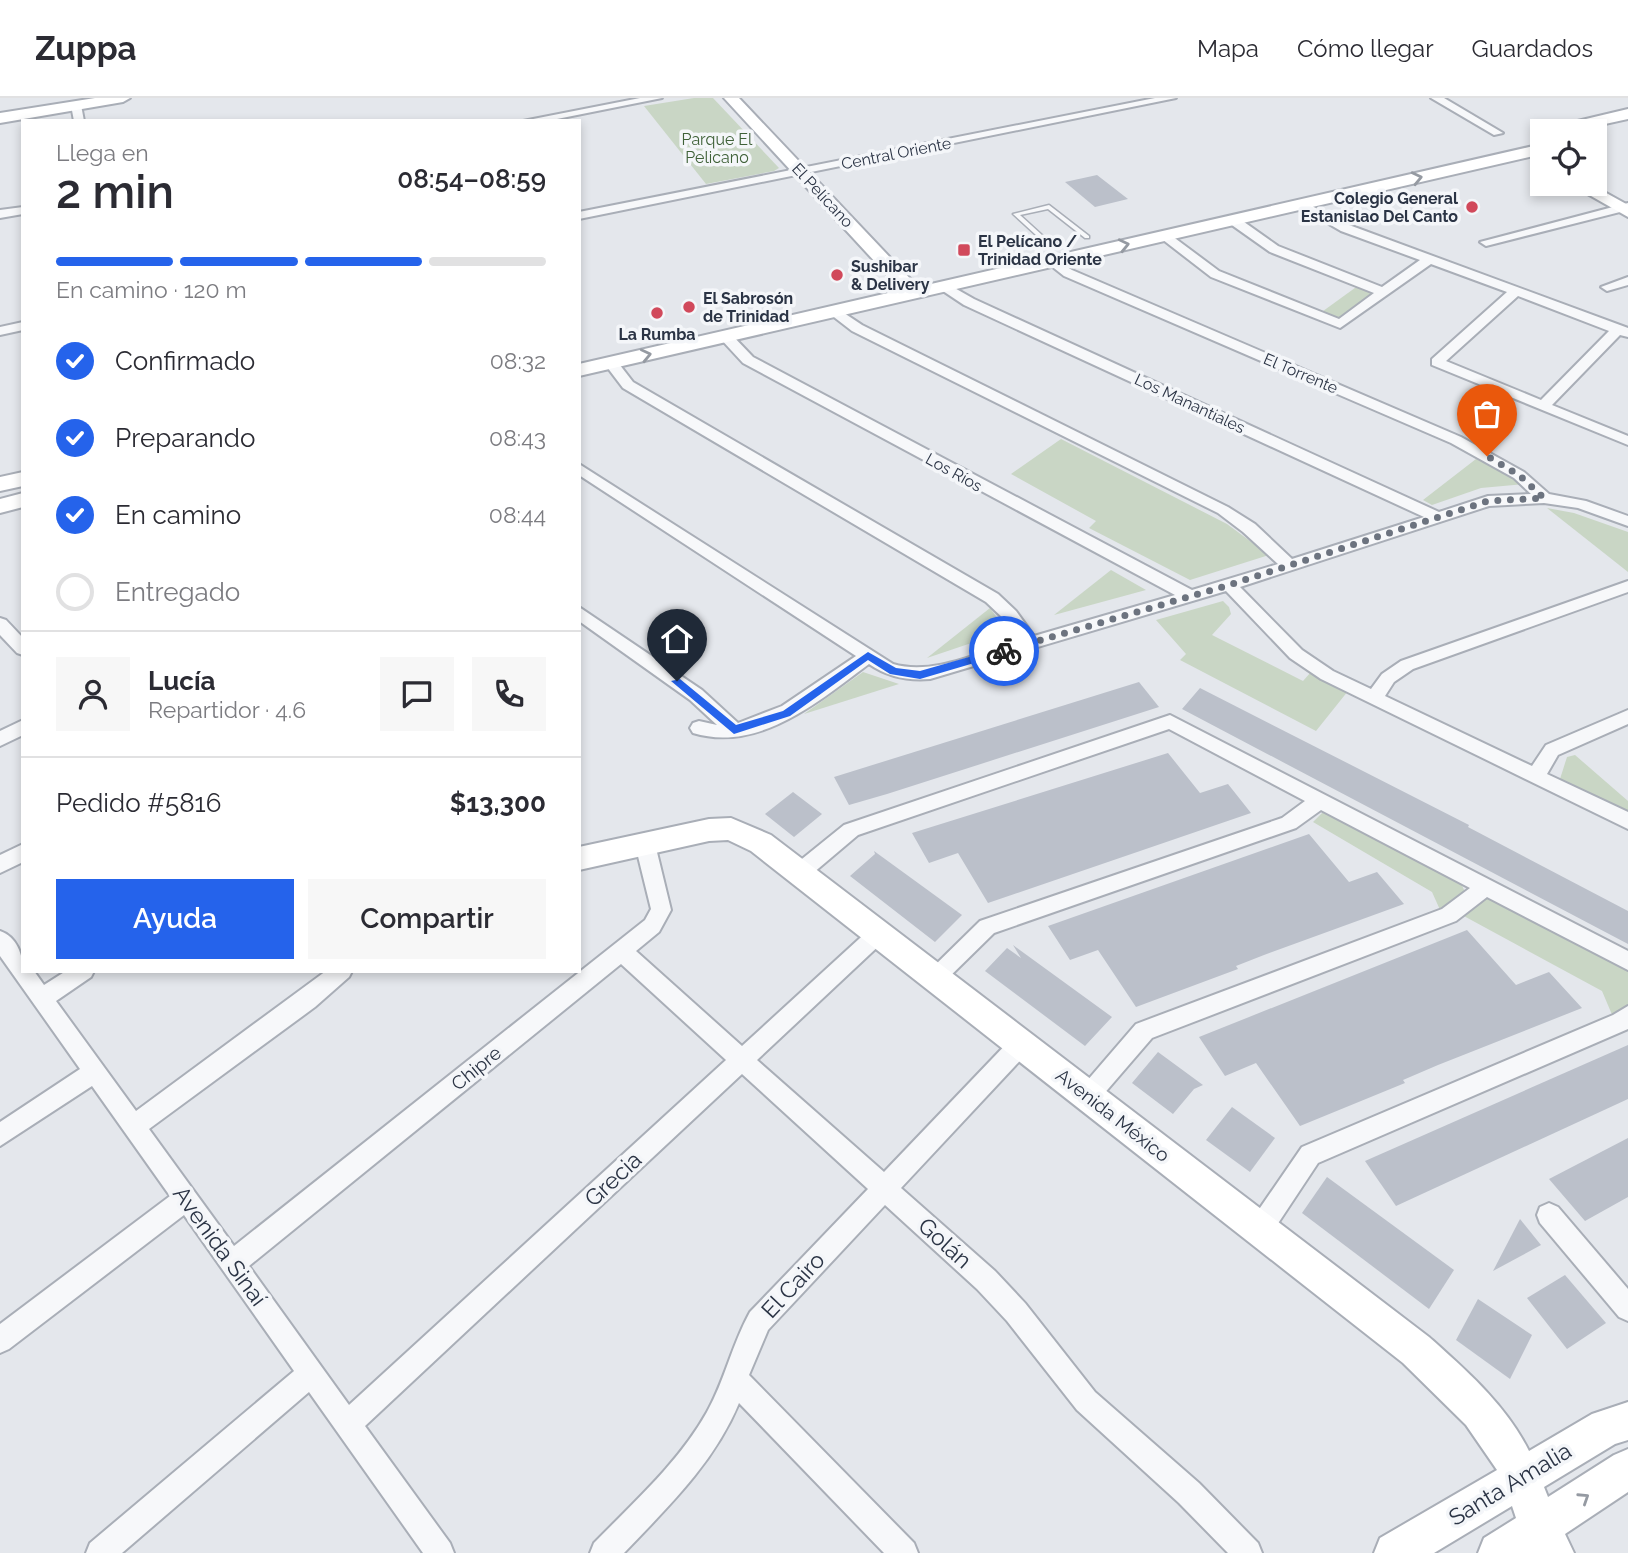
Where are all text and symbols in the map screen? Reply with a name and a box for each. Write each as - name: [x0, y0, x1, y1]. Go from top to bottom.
- text: Zuppa: [35, 29, 137, 68]
- text: Mapa: [1197, 34, 1259, 63]
- text: Cómo llegar: [1297, 34, 1434, 63]
- text: Guardados: [1472, 34, 1593, 63]
- map controls: [1530, 119, 1607, 196]
- button: locate: [1530, 119, 1607, 196]
- park label: Parque El Pelicano: [682, 130, 753, 167]
- street label: Central Oriente: [840, 134, 953, 173]
- text: Llega en: [56, 139, 149, 166]
- street label: El Pelícano: [788, 159, 857, 231]
- text: 08:54–08:59: [397, 164, 546, 194]
- text: 2 min: [56, 165, 174, 219]
- one-way arrow: [1411, 171, 1423, 186]
- place label: Colegio General Estanislao Del Canto: [1301, 189, 1459, 226]
- marker: Colegio General Estanislao Del Canto: [1464, 199, 1480, 215]
- place label: El Pelícano / Trinidad Oriente: [978, 232, 1102, 269]
- one-way arrow: [1118, 238, 1130, 253]
- marker: El Pelícano / Trinidad Oriente: [956, 242, 972, 258]
- place label: Sushibar & Delivery: [851, 257, 930, 294]
- marker: Sushibar & Delivery: [829, 267, 845, 283]
- text: En camino · 120 m: [56, 276, 247, 303]
- place label: El Sabrosón de Trinidad: [703, 289, 793, 326]
- marker: El Sabrosón de Trinidad: [681, 299, 697, 315]
- marker: La Rumba: [649, 305, 665, 321]
- place label: La Rumba: [619, 325, 696, 344]
- icon: check: [56, 342, 94, 380]
- text: Confirmado: [115, 346, 255, 376]
- text: 08:32: [490, 347, 546, 374]
- one-way arrow: [640, 349, 652, 363]
- street label: El Torrente: [1261, 349, 1341, 398]
- street label: Los Manantiales: [1132, 370, 1248, 437]
- pin: [1457, 384, 1517, 456]
- icon: bag: [1468, 395, 1506, 433]
- icon: check: [56, 419, 94, 457]
- text: Preparando: [115, 423, 255, 453]
- text: 08:43: [489, 424, 546, 451]
- street label: Los Ríos: [922, 449, 986, 496]
- icon: check: [56, 496, 94, 534]
- text: En camino: [115, 500, 241, 530]
- text: 08:44: [489, 501, 546, 528]
- text: Entregado: [115, 577, 240, 607]
- pin: [647, 609, 707, 681]
- courier: [969, 616, 1039, 686]
- icon: home: [658, 620, 696, 658]
- icon: bike: [985, 632, 1023, 670]
- button: person: [56, 657, 130, 731]
- button: chat: [380, 657, 454, 731]
- button: phone: [472, 657, 546, 731]
- text: Lucía: [148, 666, 215, 696]
- text: Repartidor · 4.6: [148, 696, 306, 723]
- text: Pedido #5816: [56, 788, 221, 818]
- text: $13,300: [450, 788, 546, 818]
- button: Ayuda: [56, 879, 294, 959]
- button: Compartir: [308, 879, 546, 959]
- street label: Chipre: [447, 1041, 505, 1095]
- street label: Avenida México: [1052, 1064, 1174, 1166]
- street label: Grecia: [579, 1146, 647, 1212]
- street label: Avenida Sinaí: [168, 1181, 273, 1312]
- street label: Golán: [913, 1212, 978, 1274]
- street label: El Cairo: [755, 1246, 830, 1323]
- street label: Santa Amalia: [1444, 1436, 1576, 1531]
- one-way arrow: [1576, 1494, 1589, 1507]

